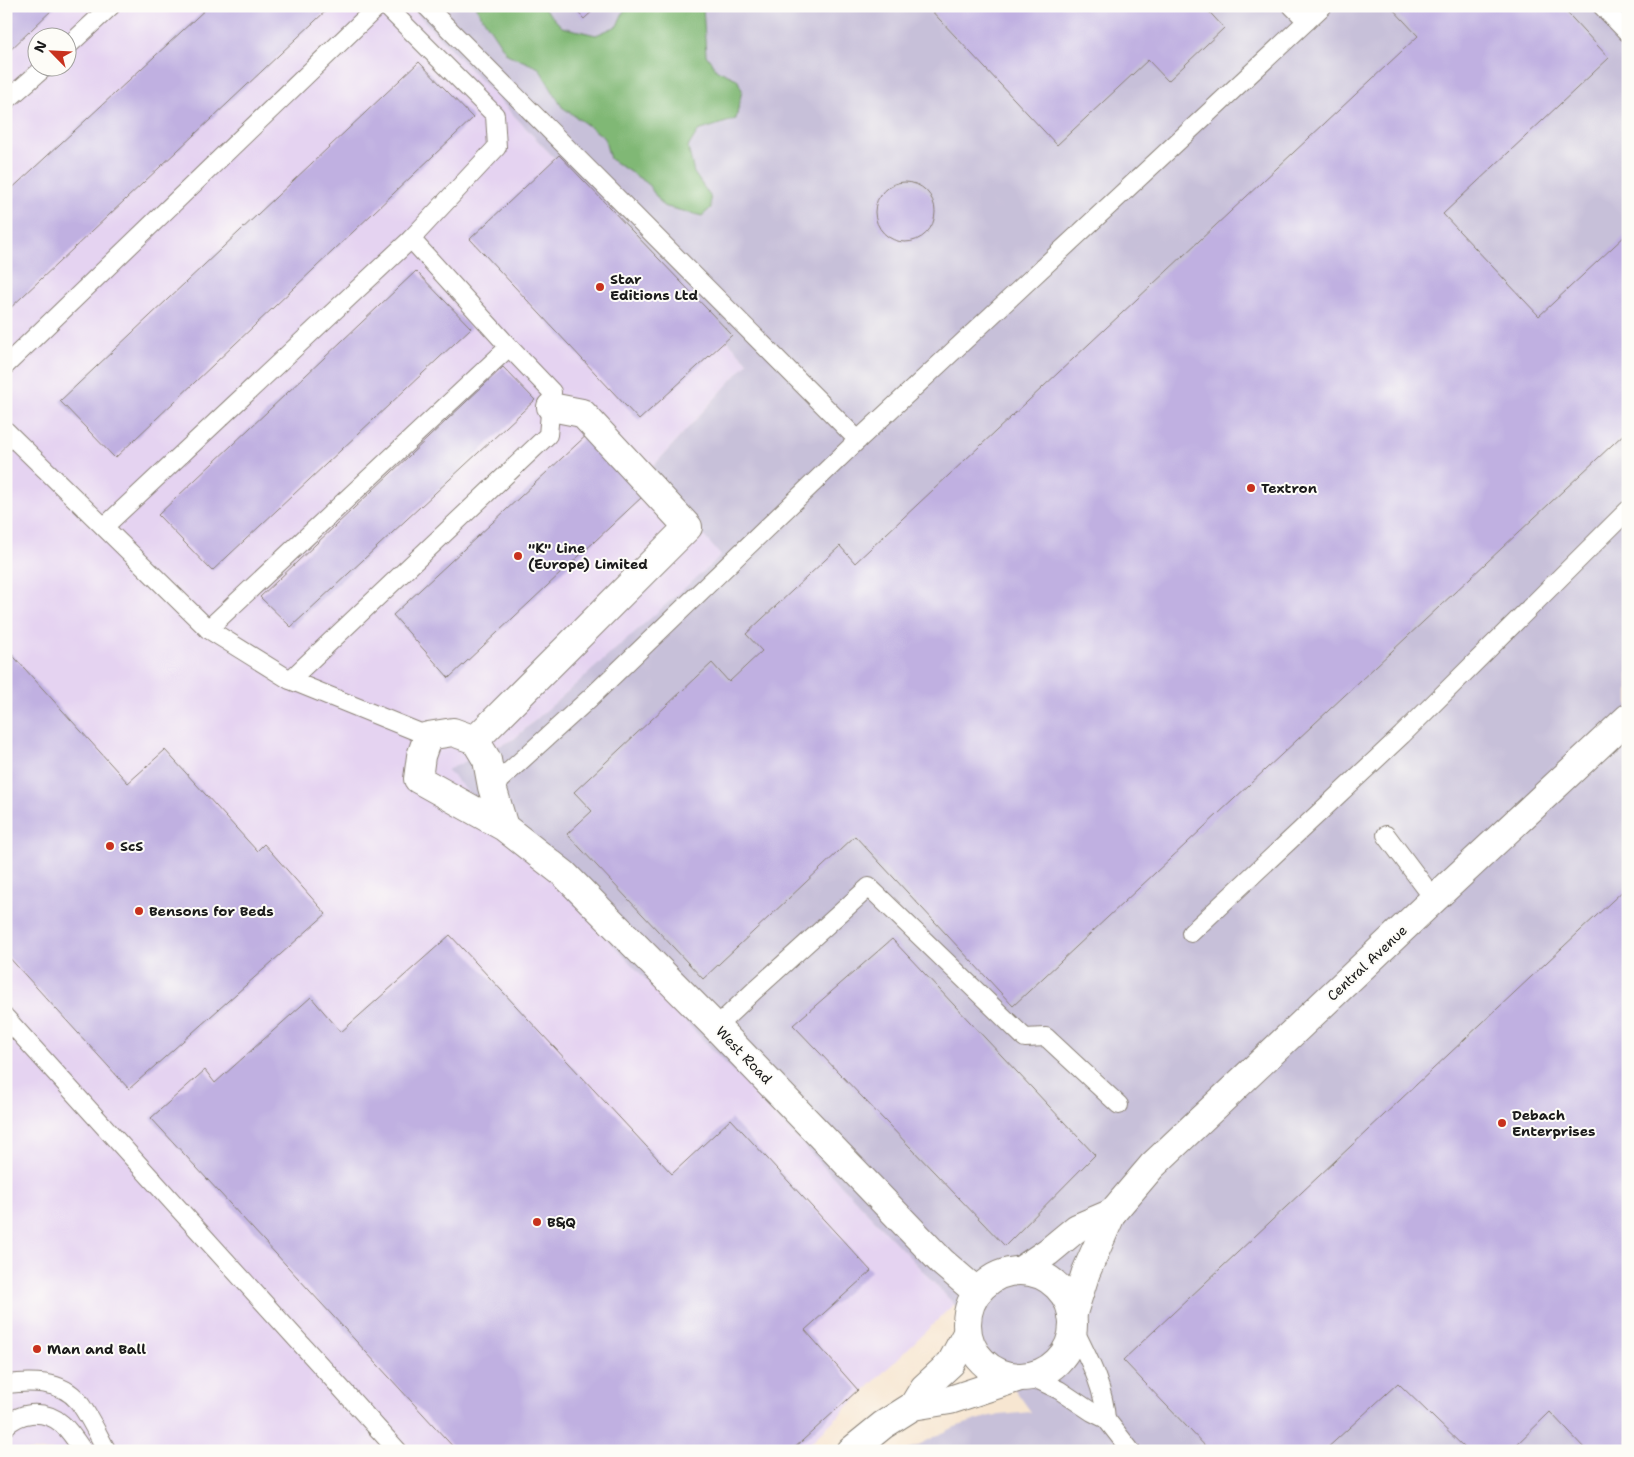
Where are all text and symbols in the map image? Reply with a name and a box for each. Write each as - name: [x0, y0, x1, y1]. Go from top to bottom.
- north arrow: [28, 28, 78, 78]
- text: N: [30, 38, 51, 55]
- place label: Star Editions Ltd: [610, 270, 698, 304]
- marker: Star Editions Ltd: [594, 281, 606, 293]
- place label: Textron: [1261, 479, 1317, 497]
- marker: Textron: [1245, 482, 1257, 494]
- place label: "K" Line (Europe) Limited: [528, 539, 648, 573]
- marker: "K" Line (Europe) Limited: [512, 550, 524, 562]
- place label: ScS: [120, 837, 143, 855]
- marker: ScS: [104, 840, 116, 852]
- place label: Bensons for Beds: [149, 902, 274, 920]
- marker: Bensons for Beds: [133, 905, 145, 917]
- street label: Central Avenue: [1323, 921, 1411, 1005]
- street label: West Road: [712, 1022, 776, 1088]
- place label: Debach Enterprises: [1512, 1106, 1596, 1140]
- marker: Debach Enterprises: [1496, 1117, 1508, 1129]
- place label: B&Q: [547, 1213, 576, 1231]
- marker: B&Q: [531, 1216, 543, 1228]
- place label: Man and Ball: [47, 1340, 146, 1358]
- marker: Man and Ball: [31, 1343, 43, 1355]

